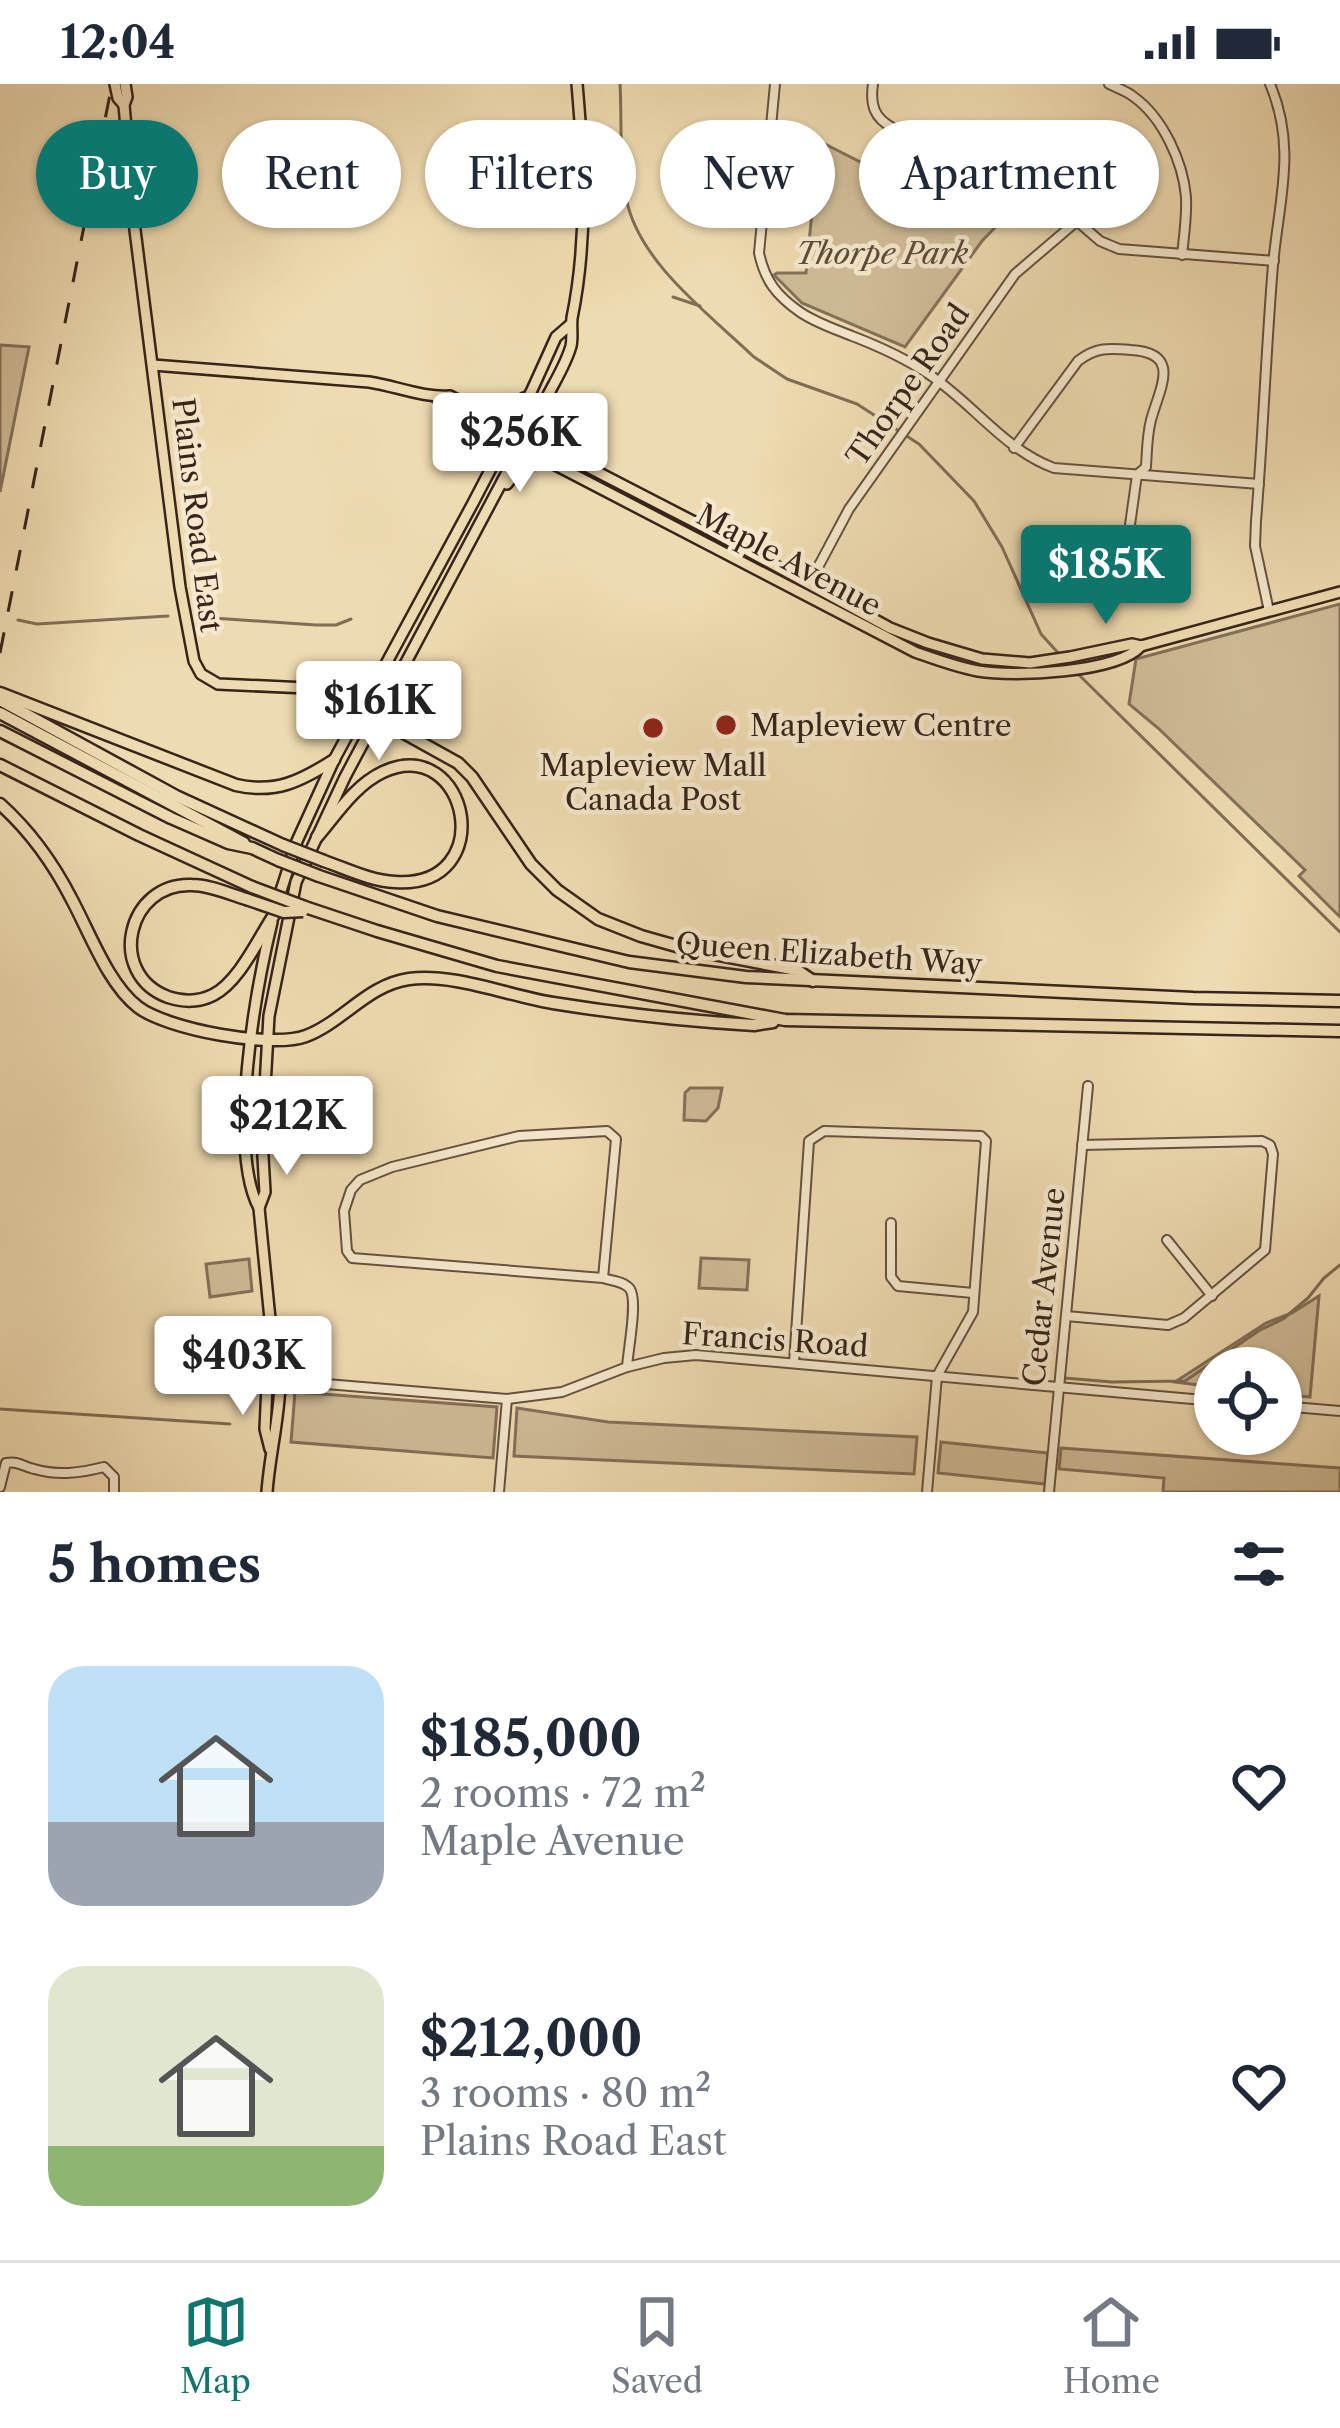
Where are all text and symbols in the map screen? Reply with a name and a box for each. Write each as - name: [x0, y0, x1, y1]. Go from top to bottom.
- text: 12:04: [60, 14, 176, 70]
- chip: Buy: [36, 120, 198, 228]
- chip: Rent: [222, 120, 401, 228]
- chip: Filters: [425, 120, 636, 228]
- chip: New: [660, 120, 835, 228]
- chip: Apartment: [859, 120, 1159, 228]
- park label: Thorpe Park: [796, 235, 969, 272]
- street label: Thorpe Road: [838, 297, 978, 473]
- pin: $256K: [436, 393, 604, 495]
- street label: Plains Road East: [164, 396, 230, 635]
- text: $256K: [460, 408, 580, 456]
- street label: Maple Avenue: [690, 496, 888, 624]
- pin: $185K: [1022, 525, 1190, 627]
- text: $185K: [1048, 540, 1164, 588]
- pin: $161K: [295, 661, 463, 763]
- text: $161K: [323, 676, 435, 724]
- place label: Mapleview Centre: [750, 707, 1011, 744]
- marker: Mapleview Centre: [713, 712, 739, 738]
- marker: Mapleview Mall Canada Post: [640, 715, 666, 741]
- place label: Mapleview Mall Canada Post: [540, 747, 766, 818]
- street label: Queen Elizabeth Way: [675, 925, 984, 983]
- pin: $212K: [203, 1076, 371, 1178]
- text: $212K: [229, 1091, 345, 1139]
- street label: Cedar Avenue: [1015, 1186, 1073, 1388]
- street label: Francis Road: [681, 1315, 869, 1365]
- pin: $403K: [159, 1316, 327, 1418]
- text: $403K: [182, 1331, 304, 1379]
- map controls: [1194, 1347, 1302, 1455]
- button: locate: [1194, 1347, 1302, 1455]
- icon: filters: [1226, 1531, 1292, 1597]
- text: 5 homes: [48, 1533, 261, 1595]
- text: $185,000: [420, 1707, 642, 1769]
- icon: home: [144, 1714, 288, 1858]
- icon: heart: [1226, 1753, 1292, 1819]
- text: 2 rooms · 72 m²: [420, 1769, 706, 1817]
- text: Maple Avenue: [420, 1817, 685, 1865]
- text: $212,000: [420, 2007, 643, 2069]
- icon: home: [144, 2014, 288, 2158]
- icon: heart: [1226, 2053, 1292, 2119]
- text: 3 rooms · 80 m²: [420, 2069, 711, 2117]
- text: Plains Road East: [420, 2117, 726, 2165]
- tab: Map: [180, 2289, 251, 2402]
- tab: Saved: [611, 2289, 703, 2402]
- tab: Home: [1063, 2289, 1160, 2402]

